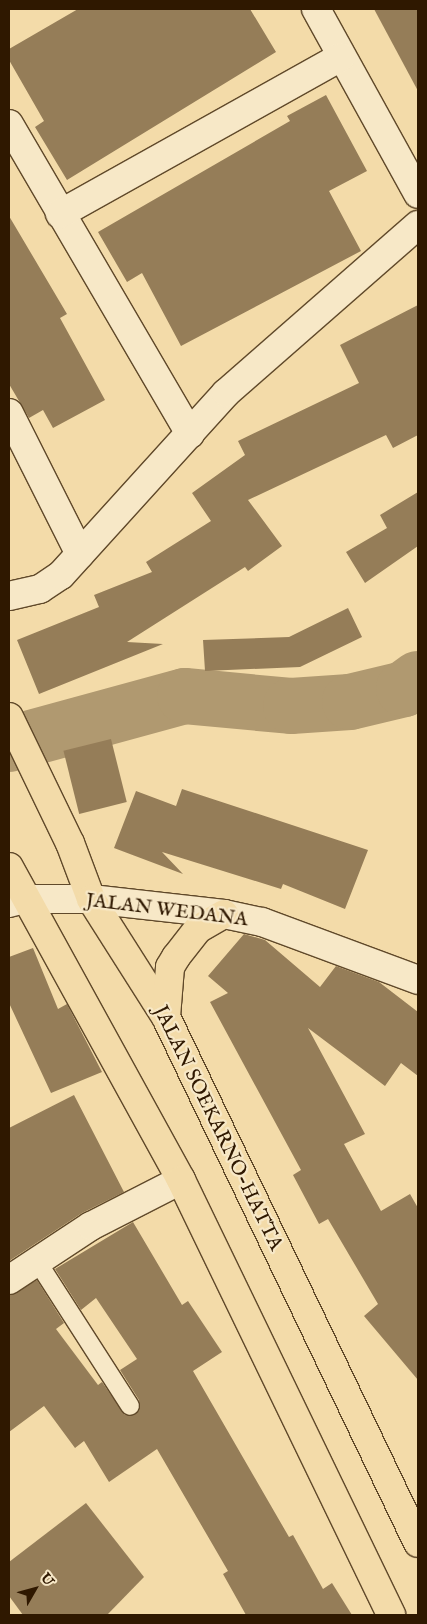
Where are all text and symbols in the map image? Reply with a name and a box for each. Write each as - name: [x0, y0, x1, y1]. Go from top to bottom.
- street label: JALAN WEDANA: [85, 888, 249, 932]
- street label: JALAN SOEKARNO-HATTA: [148, 1002, 288, 1254]
- north arrow: [10, 1564, 60, 1614]
- text: U: [36, 1570, 58, 1590]

